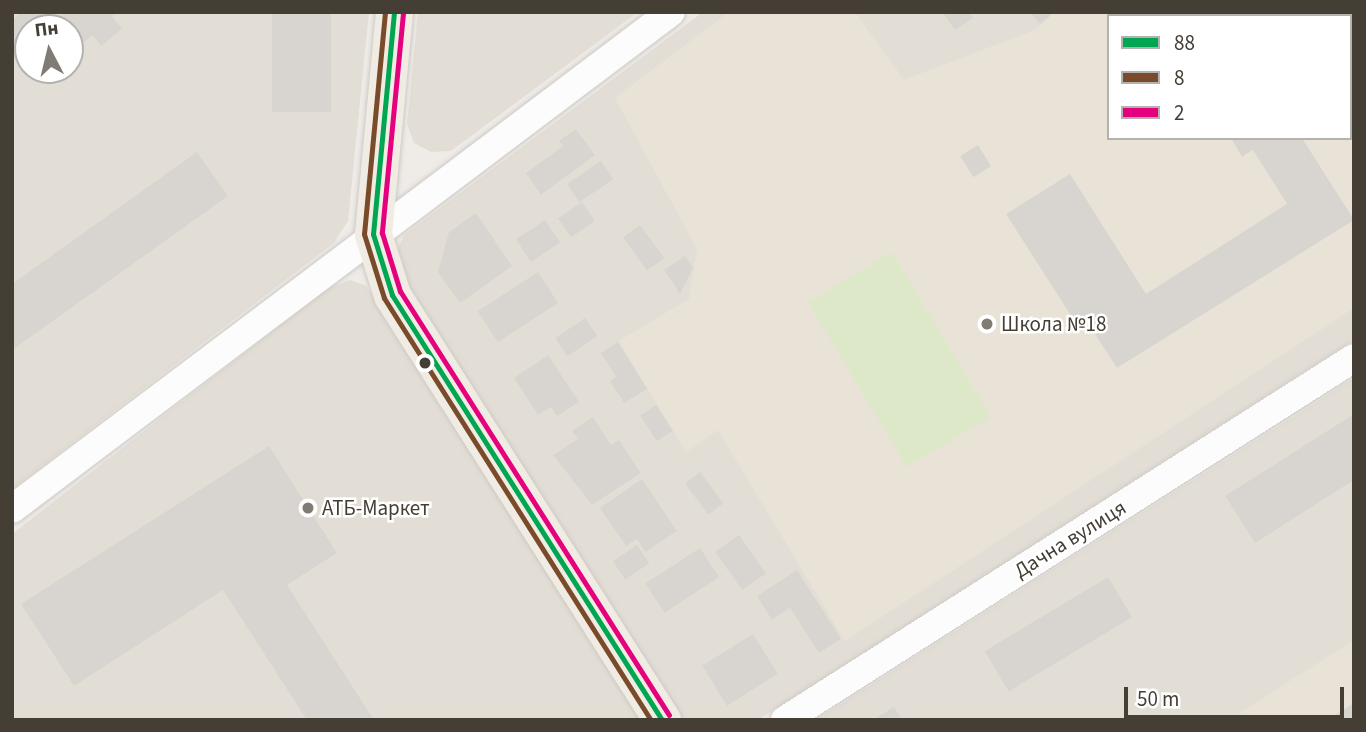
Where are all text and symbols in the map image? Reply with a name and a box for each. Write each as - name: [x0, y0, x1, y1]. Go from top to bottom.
- north arrow: [14, 14, 84, 84]
- legend: [1107, 14, 1352, 140]
- text: Пн: [33, 15, 60, 44]
- text: 88: [1174, 28, 1195, 58]
- text: 8: [1174, 63, 1184, 93]
- text: 2: [1174, 98, 1184, 128]
- place label: Школа №18: [1001, 311, 1106, 337]
- marker: Школа №18: [979, 316, 995, 332]
- unlabelled marker: [418, 356, 432, 370]
- place label: АТБ-Маркет: [322, 495, 430, 521]
- street label: Дачна вулиця: [1009, 495, 1131, 583]
- marker: АТБ-Маркет: [300, 500, 316, 516]
- scale bar: [1128, 672, 1348, 716]
- text: 50 m: [1137, 684, 1179, 714]

